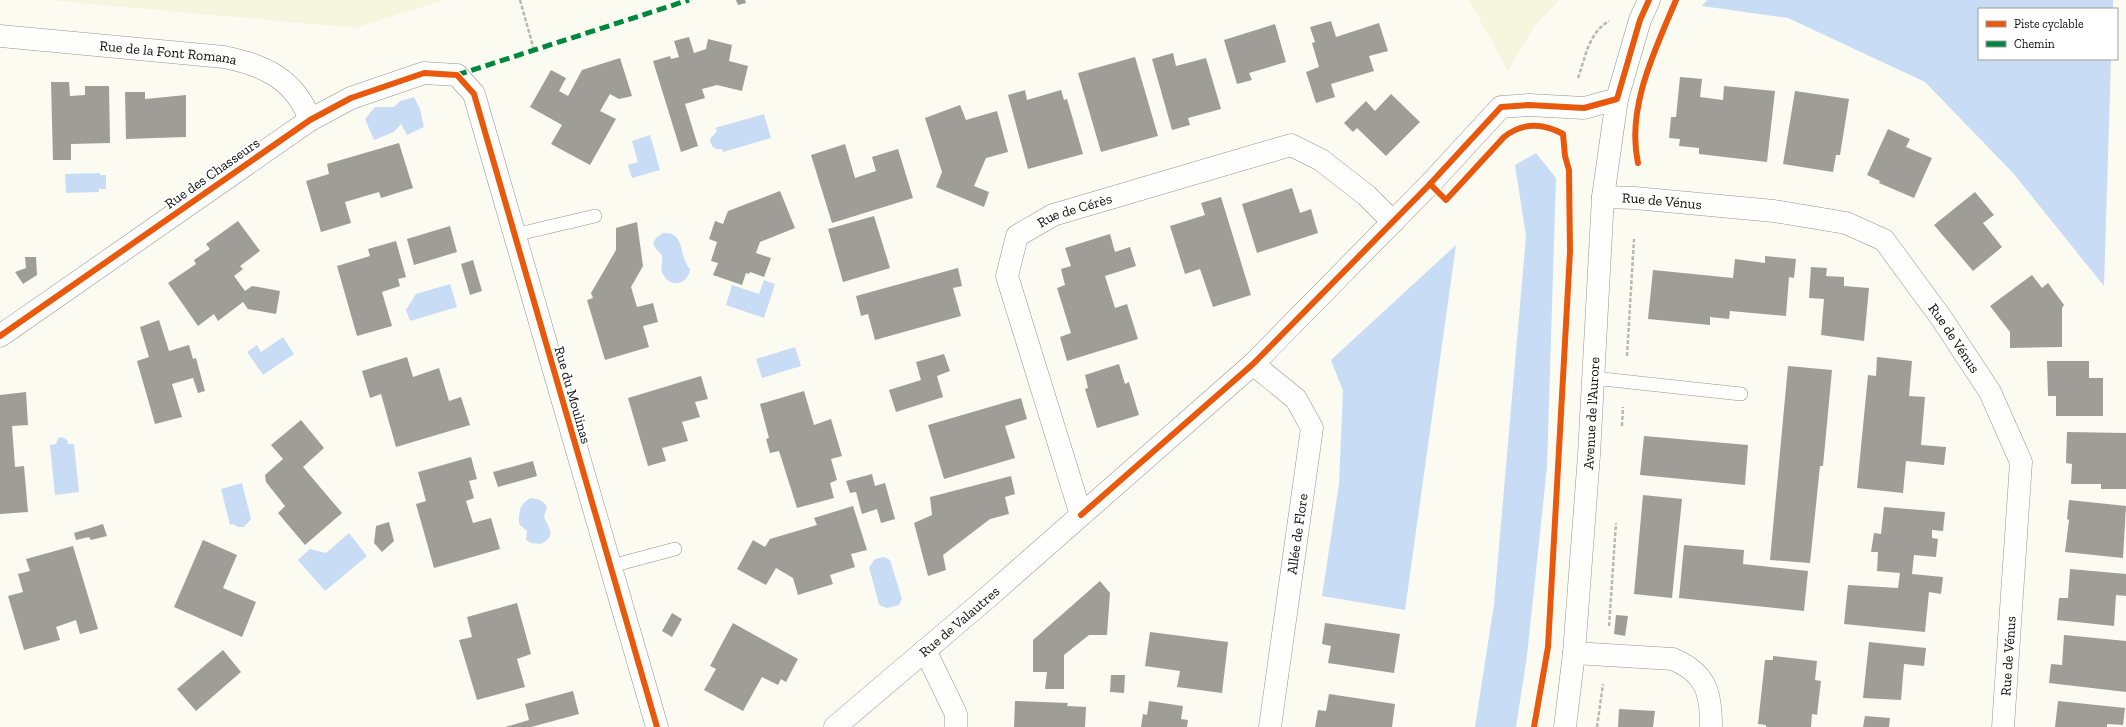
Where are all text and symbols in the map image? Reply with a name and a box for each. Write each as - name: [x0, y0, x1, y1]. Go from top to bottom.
- legend: [1978, 8, 2118, 60]
- text: Piste cyclable: [2014, 17, 2084, 31]
- street label: Rue de la Font Romana: [99, 37, 239, 69]
- text: Chemin: [2014, 37, 2055, 51]
- street label: Rue des Chasseurs: [161, 134, 263, 213]
- street label: Rue de Cérès: [1034, 190, 1114, 231]
- street label: Rue de Vénus: [1622, 190, 1702, 213]
- street label: Rue de Vénus: [1925, 300, 1983, 376]
- street label: Rue du Moulinas: [550, 344, 595, 446]
- street label: Avenue de l'Aurore: [1580, 356, 1603, 470]
- street label: Allée de Flore: [1283, 492, 1312, 576]
- street label: Rue de Valautres: [916, 583, 1003, 661]
- street label: Rue de Vénus: [1997, 616, 2020, 697]

